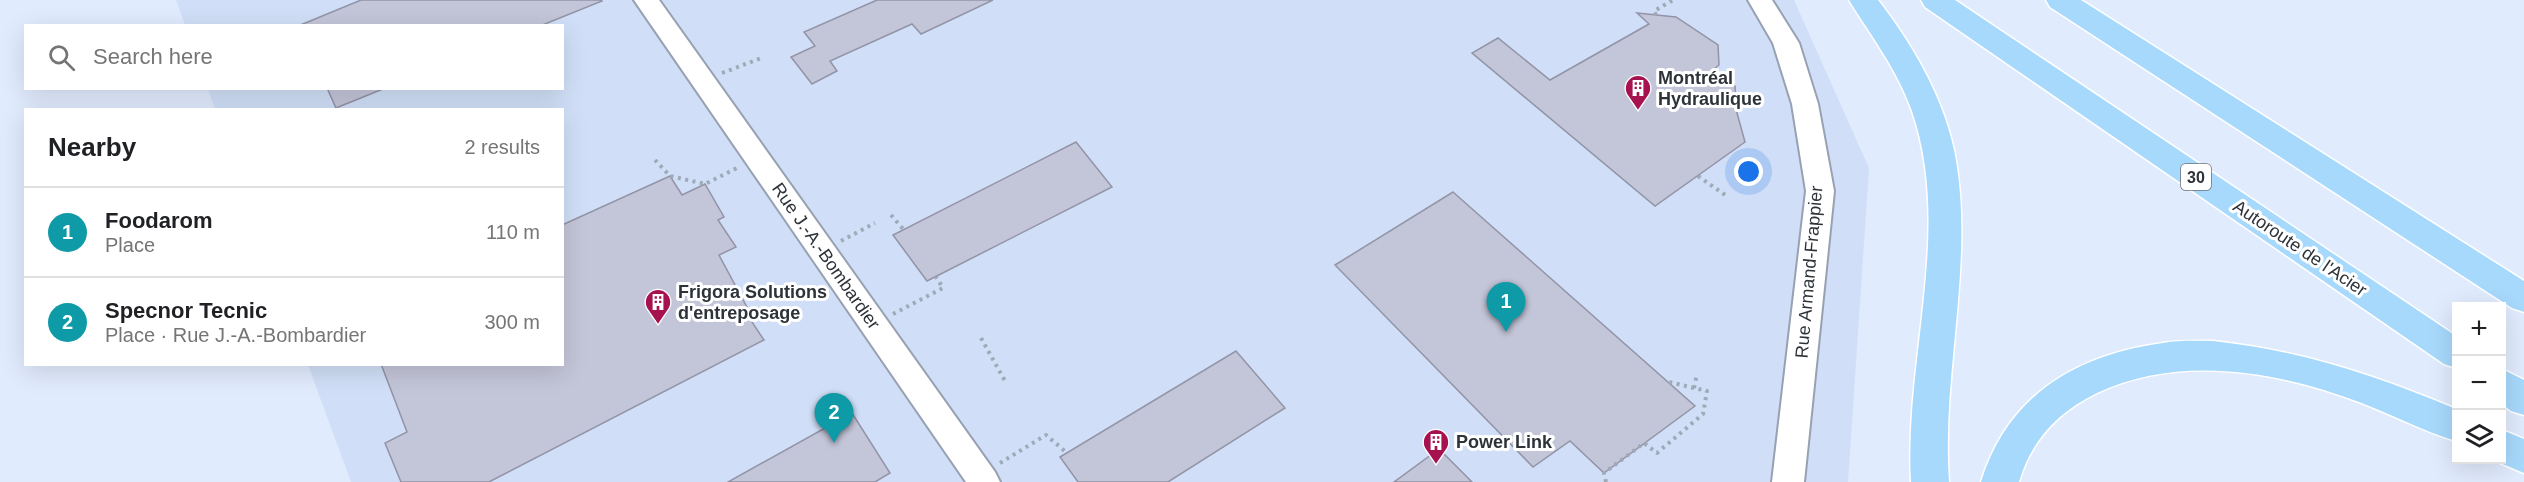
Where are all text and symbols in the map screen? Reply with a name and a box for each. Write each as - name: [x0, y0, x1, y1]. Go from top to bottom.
- search box: [24, 24, 564, 90]
- icon: search: [45, 41, 78, 74]
- text: Search here: [93, 44, 213, 69]
- place label: Montréal Hydraulique: [1658, 68, 1762, 109]
- building icon: Montréal Hydraulique: [1623, 73, 1653, 111]
- text: Nearby: [48, 132, 136, 162]
- text: 2 results: [464, 136, 540, 158]
- your location: [1734, 157, 1763, 186]
- road number: 30: [2181, 164, 2211, 190]
- street label: Rue J.-A.-Bombardier: [768, 179, 884, 333]
- street label: Rue Armand-Frappier: [1791, 185, 1827, 359]
- street label: Autoroute de l'Acier: [2230, 196, 2370, 300]
- text: Foodarom: [105, 208, 213, 233]
- text: 1: [62, 221, 73, 243]
- text: 110 m: [486, 221, 540, 243]
- text: Place: [105, 234, 155, 256]
- place label: Frigora Solutions d'entreposage: [678, 282, 827, 323]
- pin: 1: [1486, 282, 1526, 332]
- building icon: Frigora Solutions d'entreposage: [643, 287, 673, 325]
- text: Specnor Tecnic: [105, 298, 267, 323]
- map controls: [2452, 302, 2506, 464]
- button: +: [2452, 302, 2506, 356]
- text: 2: [62, 311, 73, 333]
- text: 300 m: [484, 311, 540, 333]
- text: Place · Rue J.-A.-Bombardier: [105, 324, 366, 346]
- button: −: [2452, 356, 2506, 410]
- pin: 2: [814, 394, 854, 443]
- button: layers: [2452, 410, 2506, 464]
- building icon: Power Link: [1421, 427, 1451, 465]
- place label: Power Link: [1456, 432, 1553, 452]

